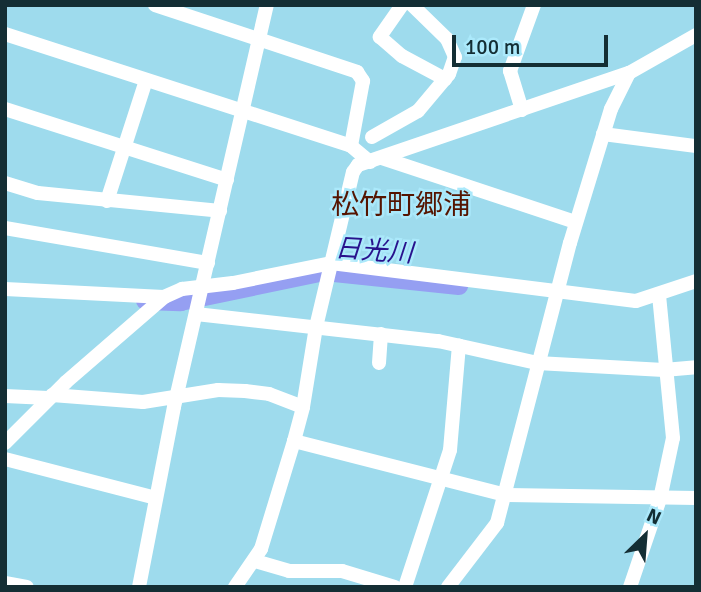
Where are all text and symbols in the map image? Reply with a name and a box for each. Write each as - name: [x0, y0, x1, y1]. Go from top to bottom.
- scale bar: [456, 21, 612, 65]
- text: 100 m: [465, 34, 520, 60]
- district label: 松竹町郷浦: [331, 188, 471, 222]
- water label: 日光川: [334, 234, 414, 270]
- north arrow: [610, 501, 680, 571]
- text: N: [643, 503, 665, 531]

